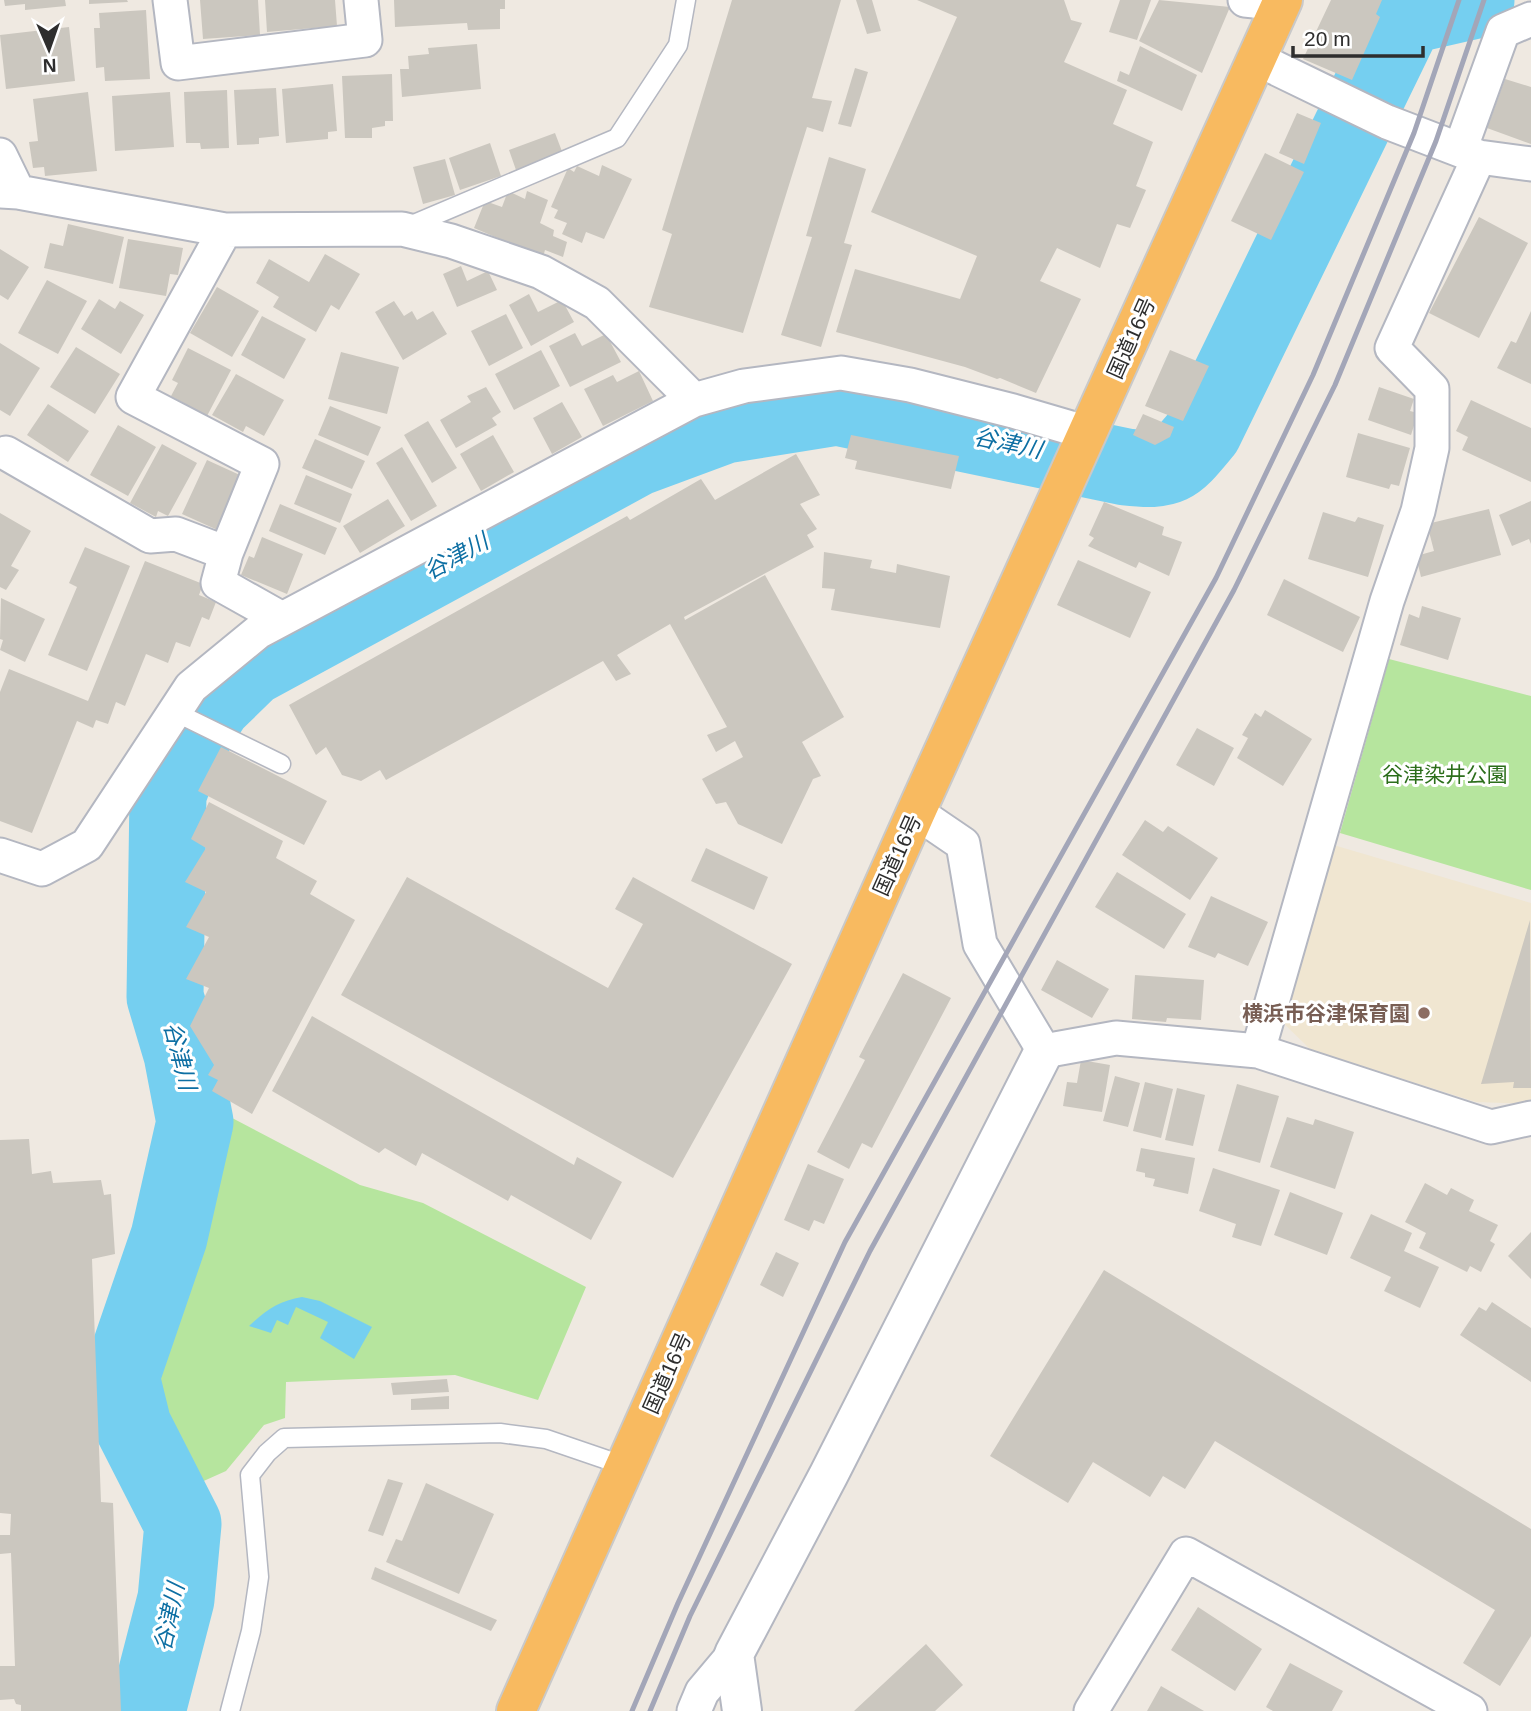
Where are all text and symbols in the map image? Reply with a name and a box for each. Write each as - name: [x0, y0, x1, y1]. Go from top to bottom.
- north arrow: [14, 14, 84, 84]
- scale bar: [1293, 14, 1422, 58]
- text: 20 m: [1304, 27, 1351, 50]
- text: N: [42, 55, 57, 76]
- street label: 国道16号: [1103, 294, 1159, 382]
- water label: 谷津川: [972, 423, 1047, 464]
- water label: 谷津川: [420, 526, 495, 584]
- park label: 谷津染井公園: [1382, 763, 1508, 786]
- street label: 国道16号: [869, 811, 925, 899]
- place label: 横浜市谷津保育園: [1242, 1002, 1410, 1025]
- marker: 横浜市谷津保育園: [1416, 1005, 1432, 1021]
- water label: 谷津川: [159, 1019, 202, 1096]
- street label: 国道16号: [639, 1329, 695, 1417]
- water label: 谷津川: [149, 1578, 190, 1653]

